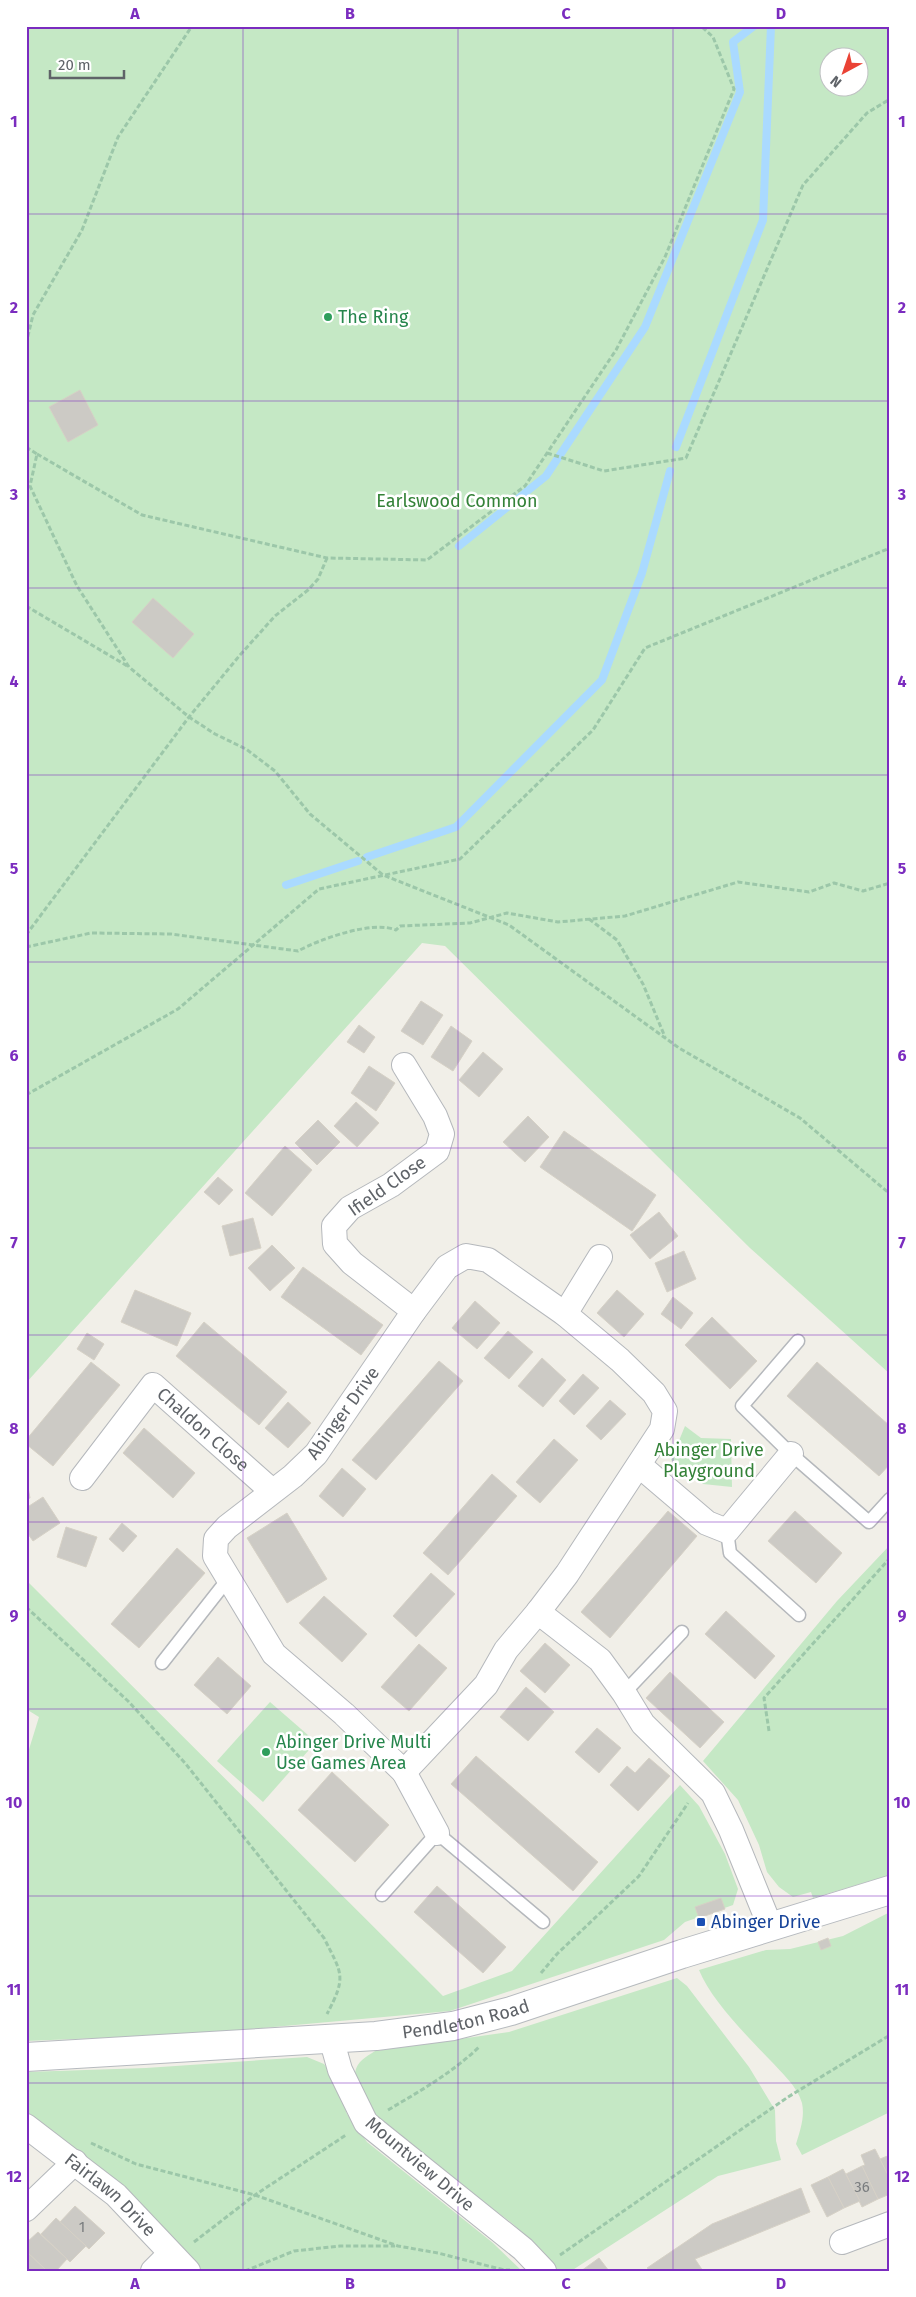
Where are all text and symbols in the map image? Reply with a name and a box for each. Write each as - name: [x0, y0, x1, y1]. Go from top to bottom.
- text: A: [129, 4, 140, 23]
- text: B: [345, 4, 355, 23]
- text: C: [561, 4, 571, 23]
- text: D: [776, 4, 786, 23]
- scale bar: [50, 48, 124, 80]
- north arrow: [818, 48, 868, 98]
- text: 20 m: [58, 56, 91, 74]
- text: N: [827, 72, 845, 91]
- text: 1: [10, 112, 18, 131]
- text: 1: [898, 112, 906, 131]
- text: 2: [10, 298, 18, 317]
- text: 2: [898, 298, 906, 317]
- place label: The Ring: [338, 306, 409, 328]
- marker: The Ring: [322, 311, 334, 323]
- text: 3: [9, 485, 18, 504]
- text: 3: [897, 485, 906, 504]
- park label: Earlswood Common: [376, 490, 538, 512]
- text: 4: [9, 672, 19, 691]
- text: 4: [897, 672, 907, 691]
- text: 5: [10, 859, 19, 878]
- text: 5: [898, 859, 907, 878]
- text: 6: [9, 1046, 19, 1065]
- text: 6: [897, 1046, 907, 1065]
- street label: Ifield Close: [344, 1151, 430, 1221]
- text: 7: [10, 1233, 18, 1252]
- text: 7: [898, 1233, 906, 1252]
- street label: Abinger Drive: [302, 1362, 384, 1464]
- street label: Chaldon Close: [152, 1383, 254, 1476]
- text: 8: [9, 1419, 19, 1438]
- text: 8: [897, 1419, 907, 1438]
- park label: Abinger Drive Playground: [654, 1439, 764, 1482]
- text: 9: [10, 1606, 19, 1625]
- text: 9: [898, 1606, 907, 1625]
- place label: Abinger Drive Multi Use Games Area: [276, 1731, 432, 1774]
- marker: Abinger Drive Multi Use Games Area: [260, 1746, 272, 1758]
- text: 10: [6, 1793, 22, 1812]
- text: 10: [894, 1793, 910, 1812]
- place label: Abinger Drive: [711, 1911, 820, 1933]
- marker: Abinger Drive: [695, 1916, 707, 1928]
- text: 11: [7, 1980, 21, 1999]
- text: 11: [895, 1980, 909, 1999]
- street label: Pendleton Road: [401, 1995, 532, 2043]
- street label: Mountview Drive: [361, 2112, 479, 2216]
- street label: Fairlawn Drive: [60, 2149, 160, 2241]
- text: 12: [6, 2167, 22, 2186]
- text: 12: [894, 2167, 910, 2186]
- house number: 36: [854, 2178, 870, 2196]
- house number: 1: [79, 2218, 85, 2236]
- text: A: [129, 2274, 140, 2293]
- text: B: [345, 2274, 355, 2293]
- text: C: [561, 2274, 571, 2293]
- text: D: [776, 2274, 786, 2293]

